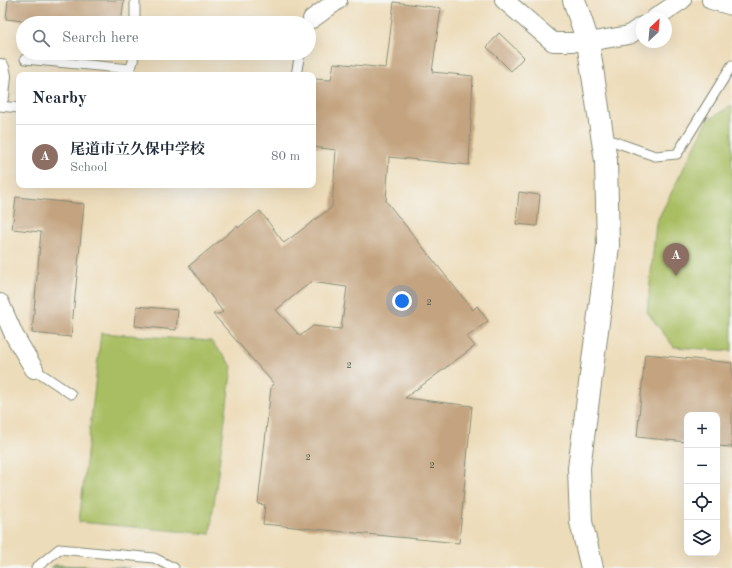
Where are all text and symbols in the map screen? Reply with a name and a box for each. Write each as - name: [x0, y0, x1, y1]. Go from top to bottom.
- north arrow: [636, 12, 672, 48]
- search box: [16, 16, 316, 60]
- icon: search: [30, 27, 52, 49]
- text: Search here: [62, 31, 139, 46]
- text: Nearby: [32, 90, 87, 107]
- text: 尾道市立久保中学校: [70, 143, 205, 158]
- text: A: [40, 150, 50, 163]
- text: 80 m: [271, 150, 300, 163]
- text: School: [70, 161, 107, 174]
- pin: A: [663, 243, 689, 276]
- your location: [392, 291, 412, 311]
- house number: 2: [426, 298, 432, 307]
- house number: 2: [346, 361, 352, 370]
- map controls: [684, 412, 720, 556]
- button: +: [684, 412, 720, 448]
- button: −: [684, 448, 720, 484]
- house number: 2: [305, 453, 311, 462]
- house number: 2: [429, 461, 435, 470]
- button: locate: [684, 484, 720, 520]
- button: layers: [684, 520, 720, 556]

